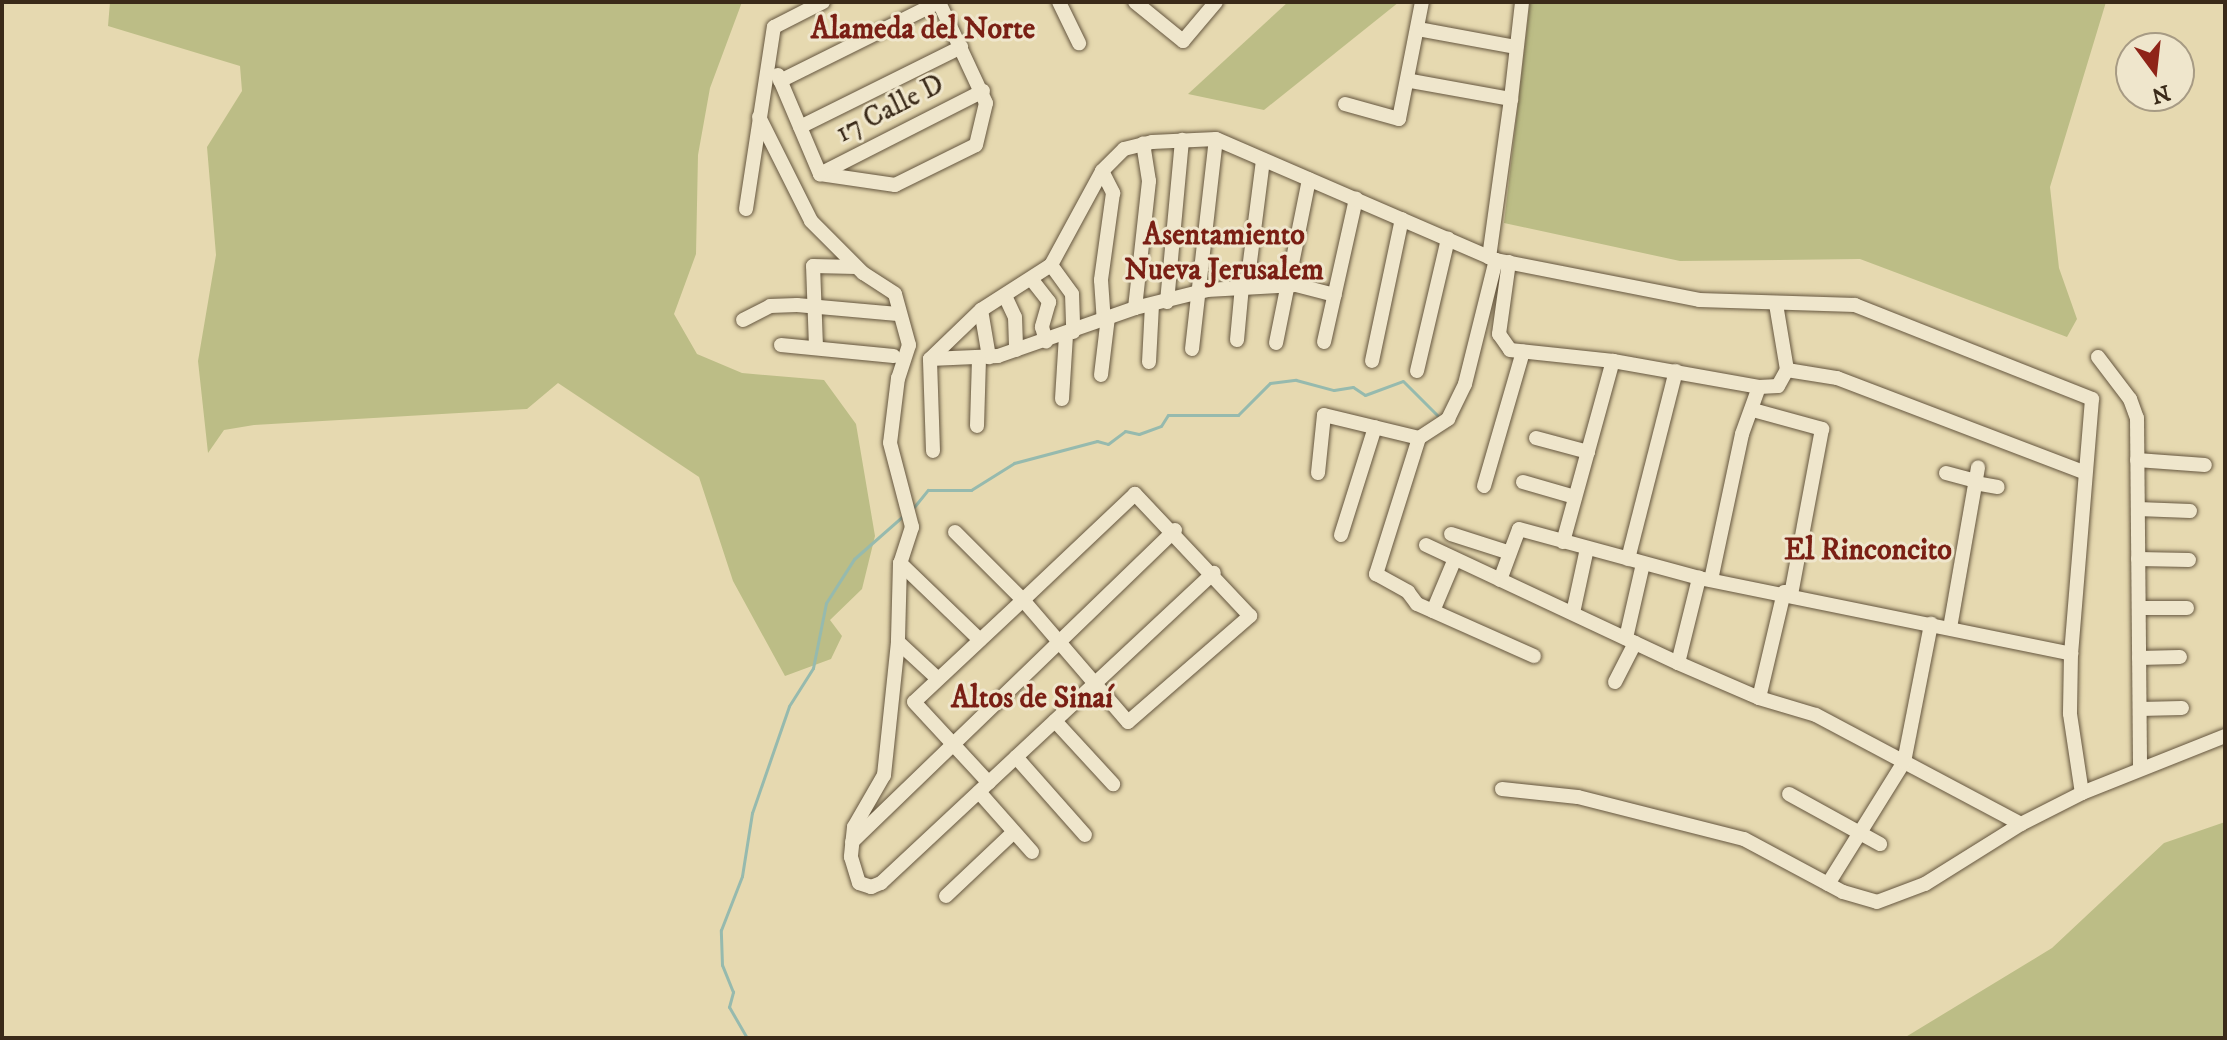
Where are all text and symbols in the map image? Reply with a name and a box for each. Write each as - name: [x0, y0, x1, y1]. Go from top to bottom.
- district label: Alameda del Norte: [811, 12, 1035, 48]
- north arrow: [2115, 32, 2195, 112]
- street label: 17 Calle D: [830, 68, 950, 150]
- text: N: [2149, 78, 2173, 109]
- district label: Asentamiento Nueva Jerusalem: [1124, 218, 1324, 288]
- district label: El Rinconcito: [1784, 533, 1952, 569]
- district label: Altos de Sinaí: [951, 681, 1113, 717]

